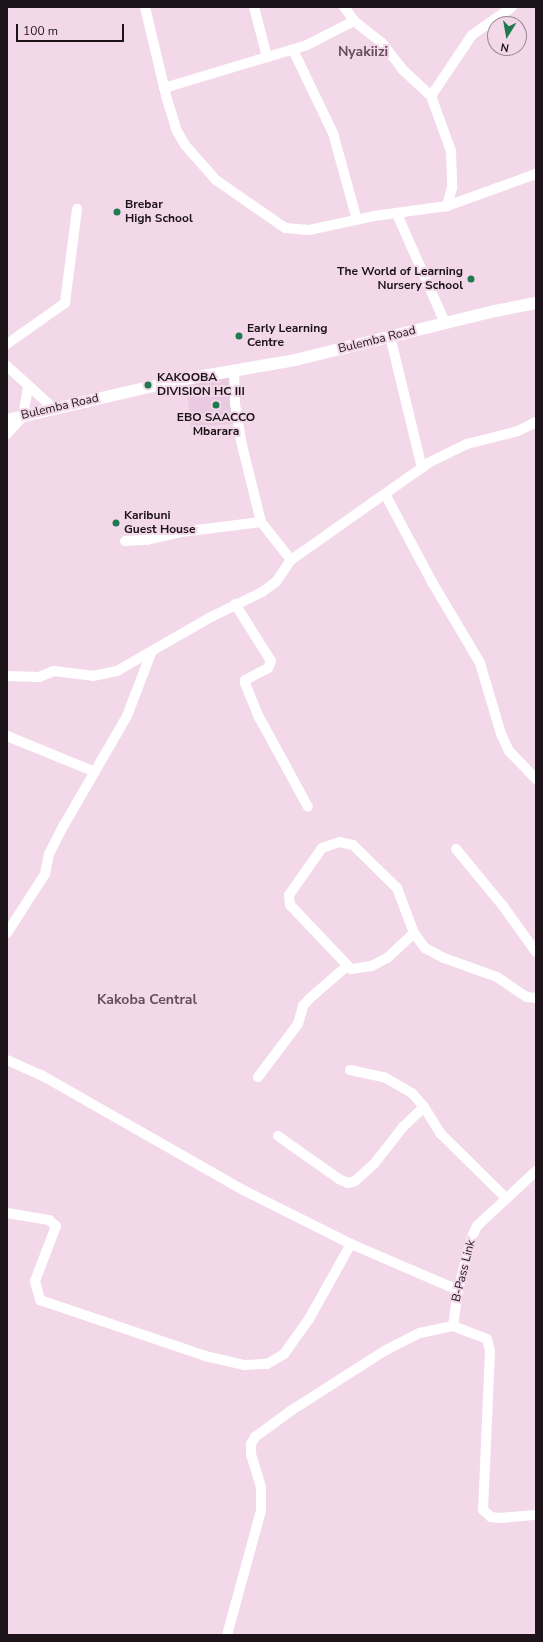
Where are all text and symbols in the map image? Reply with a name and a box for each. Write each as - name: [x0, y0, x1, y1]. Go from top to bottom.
- scale bar: [18, 16, 126, 42]
- north arrow: [487, 16, 527, 56]
- text: 100 m: [23, 23, 58, 39]
- text: N: [499, 39, 510, 55]
- district label: Nyakiizi: [338, 44, 388, 60]
- place label: Brebar High School: [125, 198, 193, 226]
- marker: Brebar High School: [112, 207, 122, 217]
- place label: The World of Learning Nursery School: [337, 265, 463, 293]
- marker: The World of Learning Nursery School: [466, 274, 476, 284]
- place label: Early Learning Centre: [247, 322, 327, 350]
- street label: Bulemba Road: [337, 323, 417, 357]
- marker: Early Learning Centre: [234, 331, 244, 341]
- place label: KAKOOBA DIVISION HC III: [157, 371, 245, 399]
- marker: KAKOOBA DIVISION HC III: [142, 379, 154, 391]
- street label: Bulemba Road: [20, 391, 100, 423]
- marker: EBO SAACCO Mbarara: [211, 400, 221, 410]
- place label: EBO SAACCO Mbarara: [177, 411, 255, 439]
- place label: Karibuni Guest House: [124, 509, 195, 537]
- marker: Karibuni Guest House: [111, 518, 121, 528]
- district label: Kakoba Central: [97, 992, 197, 1008]
- street label: B-Pass Link: [449, 1238, 479, 1304]

